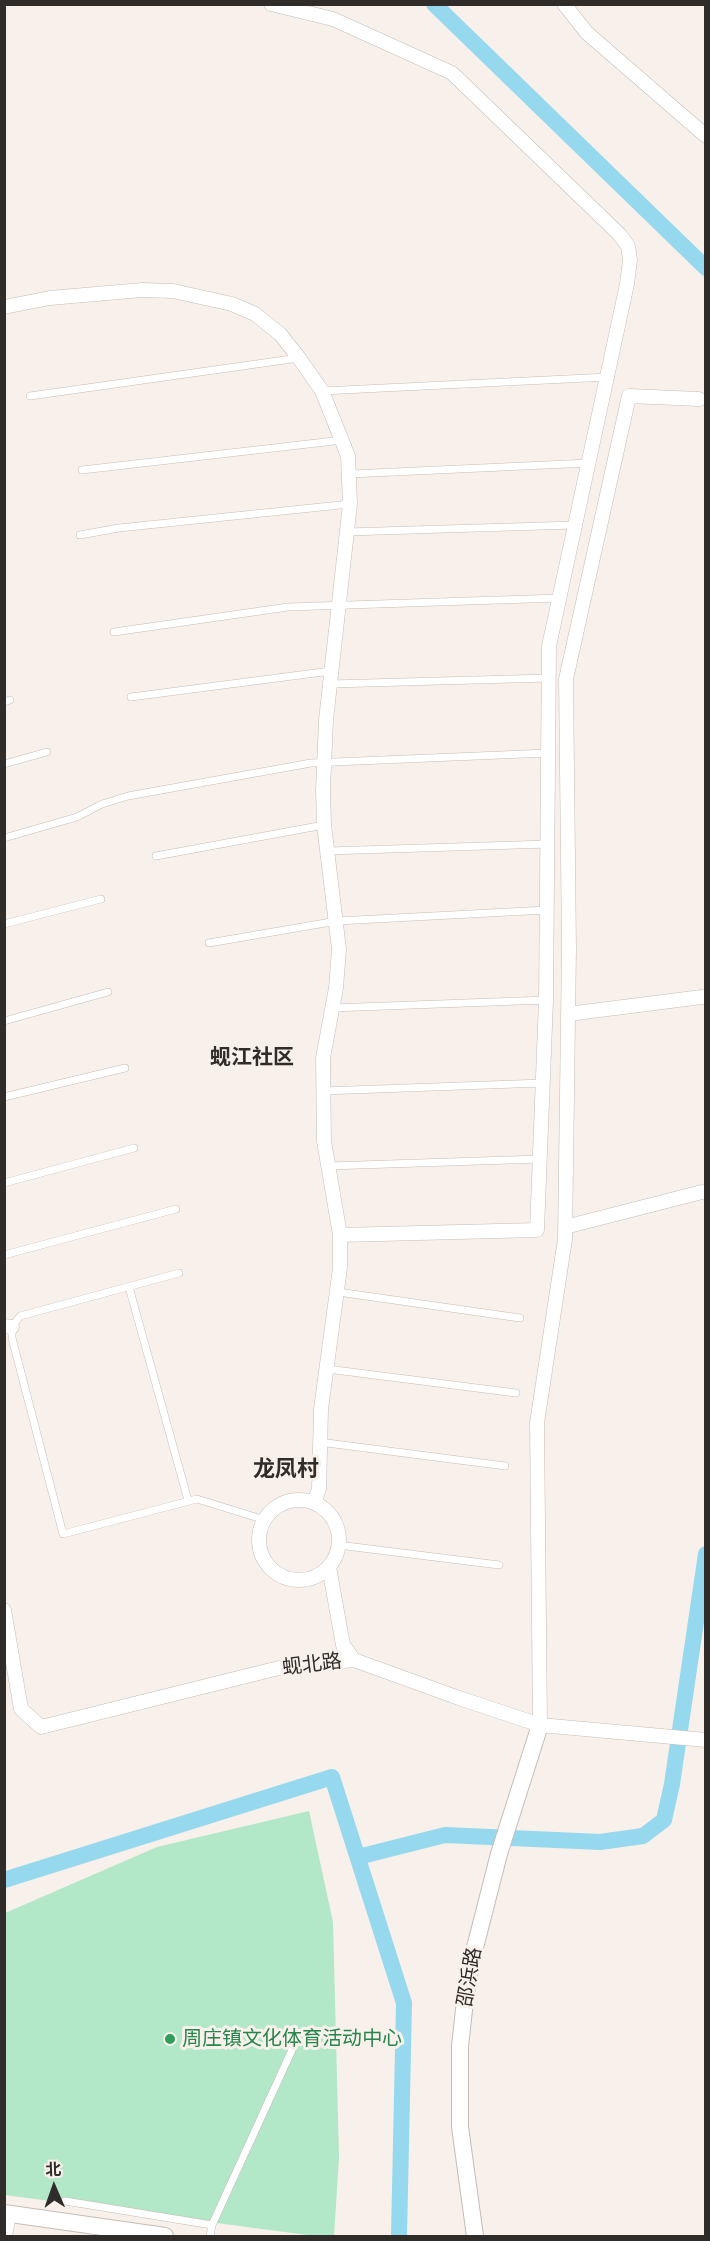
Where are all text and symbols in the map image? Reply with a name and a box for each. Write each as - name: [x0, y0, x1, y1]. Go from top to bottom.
- district label: 蚬江社区: [210, 1045, 294, 1071]
- district label: 龙凤村: [253, 1457, 319, 1483]
- street label: 蚬北路: [281, 1649, 343, 1681]
- street label: 邵浜路: [453, 1945, 487, 2009]
- place label: 周庄镇文化体育活动中心: [182, 2027, 402, 2051]
- marker: 周庄镇文化体育活动中心: [163, 2032, 177, 2046]
- north arrow: [24, 2157, 84, 2217]
- text: 北: [45, 2158, 62, 2180]

